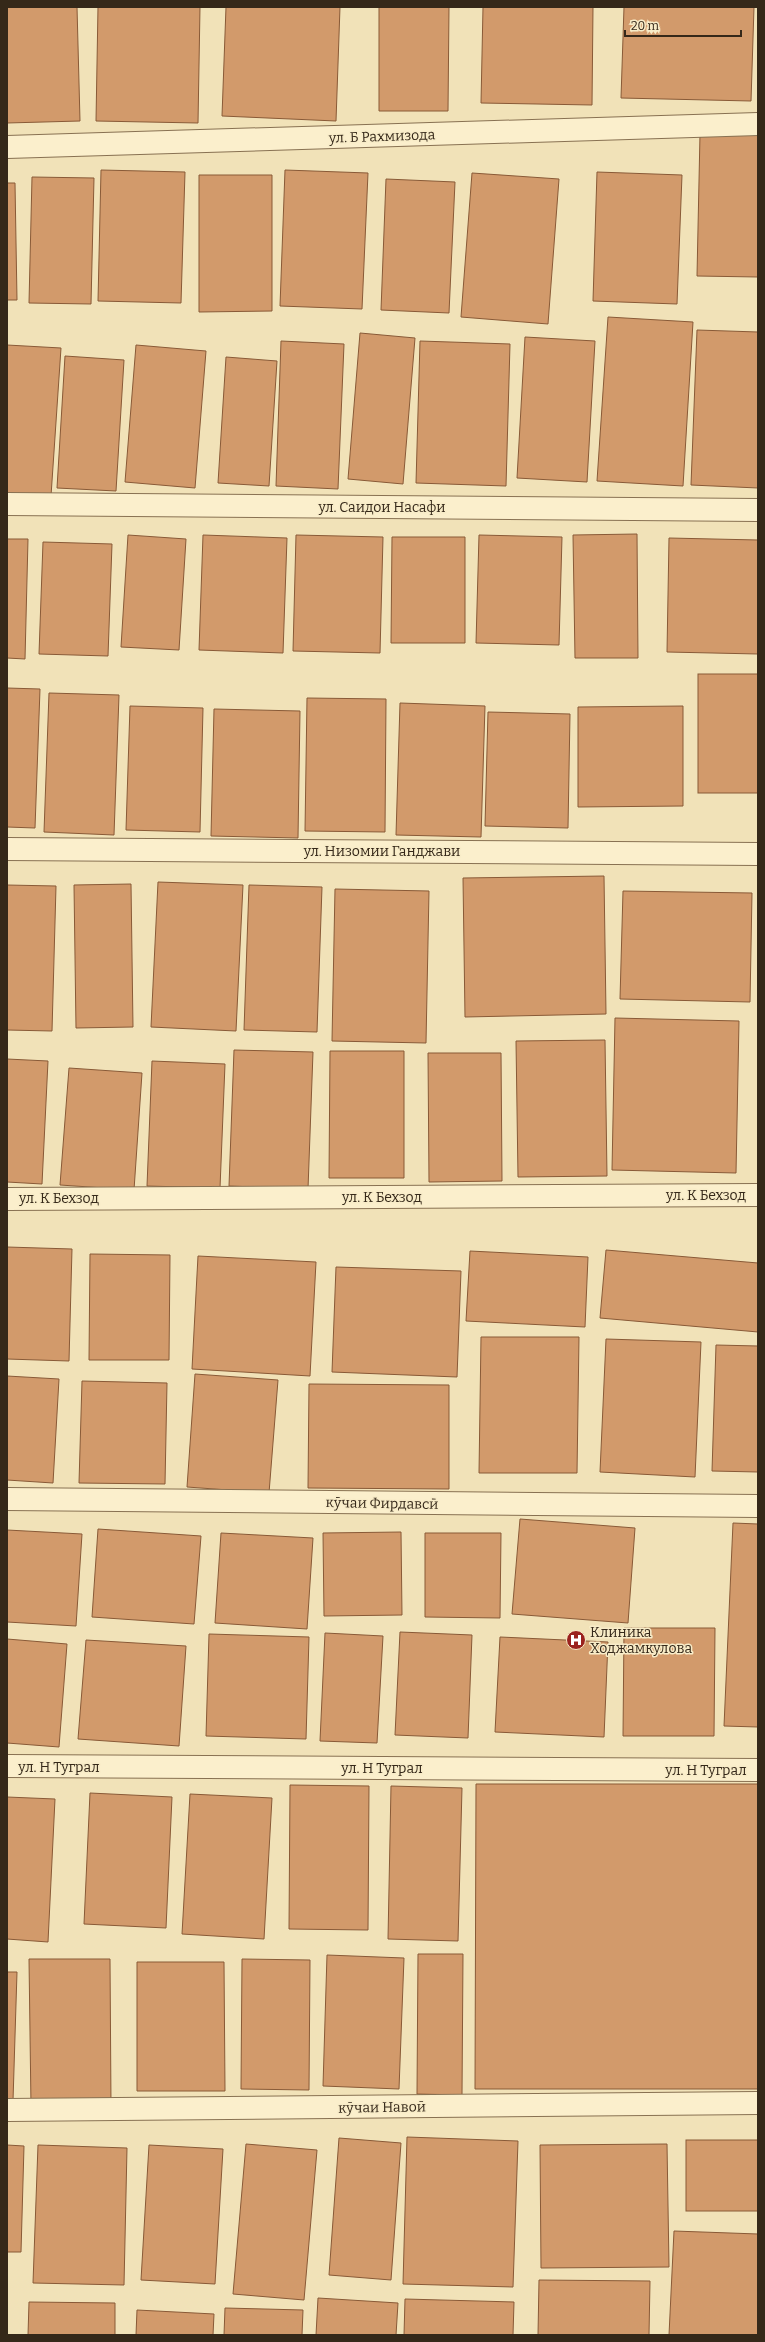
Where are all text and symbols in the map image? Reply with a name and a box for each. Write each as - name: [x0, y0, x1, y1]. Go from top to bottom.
- scale bar: [625, 12, 741, 38]
- text: 20 m: [631, 19, 660, 33]
- street label: ул. Б Рахмизода: [328, 126, 436, 147]
- street label: ул. Саидои Насафи: [317, 499, 446, 516]
- street label: ул. Низомии Ганджави: [303, 843, 460, 860]
- street label: ул. К Бехзод: [665, 1187, 746, 1204]
- street label: ул. К Бехзод: [341, 1189, 422, 1206]
- street label: ул. К Бехзод: [18, 1190, 99, 1207]
- street label: кӯчаи Фирдавсӣ: [326, 1494, 438, 1513]
- place label: Клиника Ходжамкулова: [590, 1624, 692, 1657]
- hospital icon: Клиника Ходжамкулова: [565, 1629, 587, 1651]
- street label: ул. Н Туграл: [17, 1759, 100, 1776]
- street label: ул. Н Туграл: [340, 1760, 423, 1777]
- street label: ул. Н Туграл: [664, 1762, 747, 1779]
- street label: кӯчаи Навоӣ: [338, 2098, 426, 2117]

